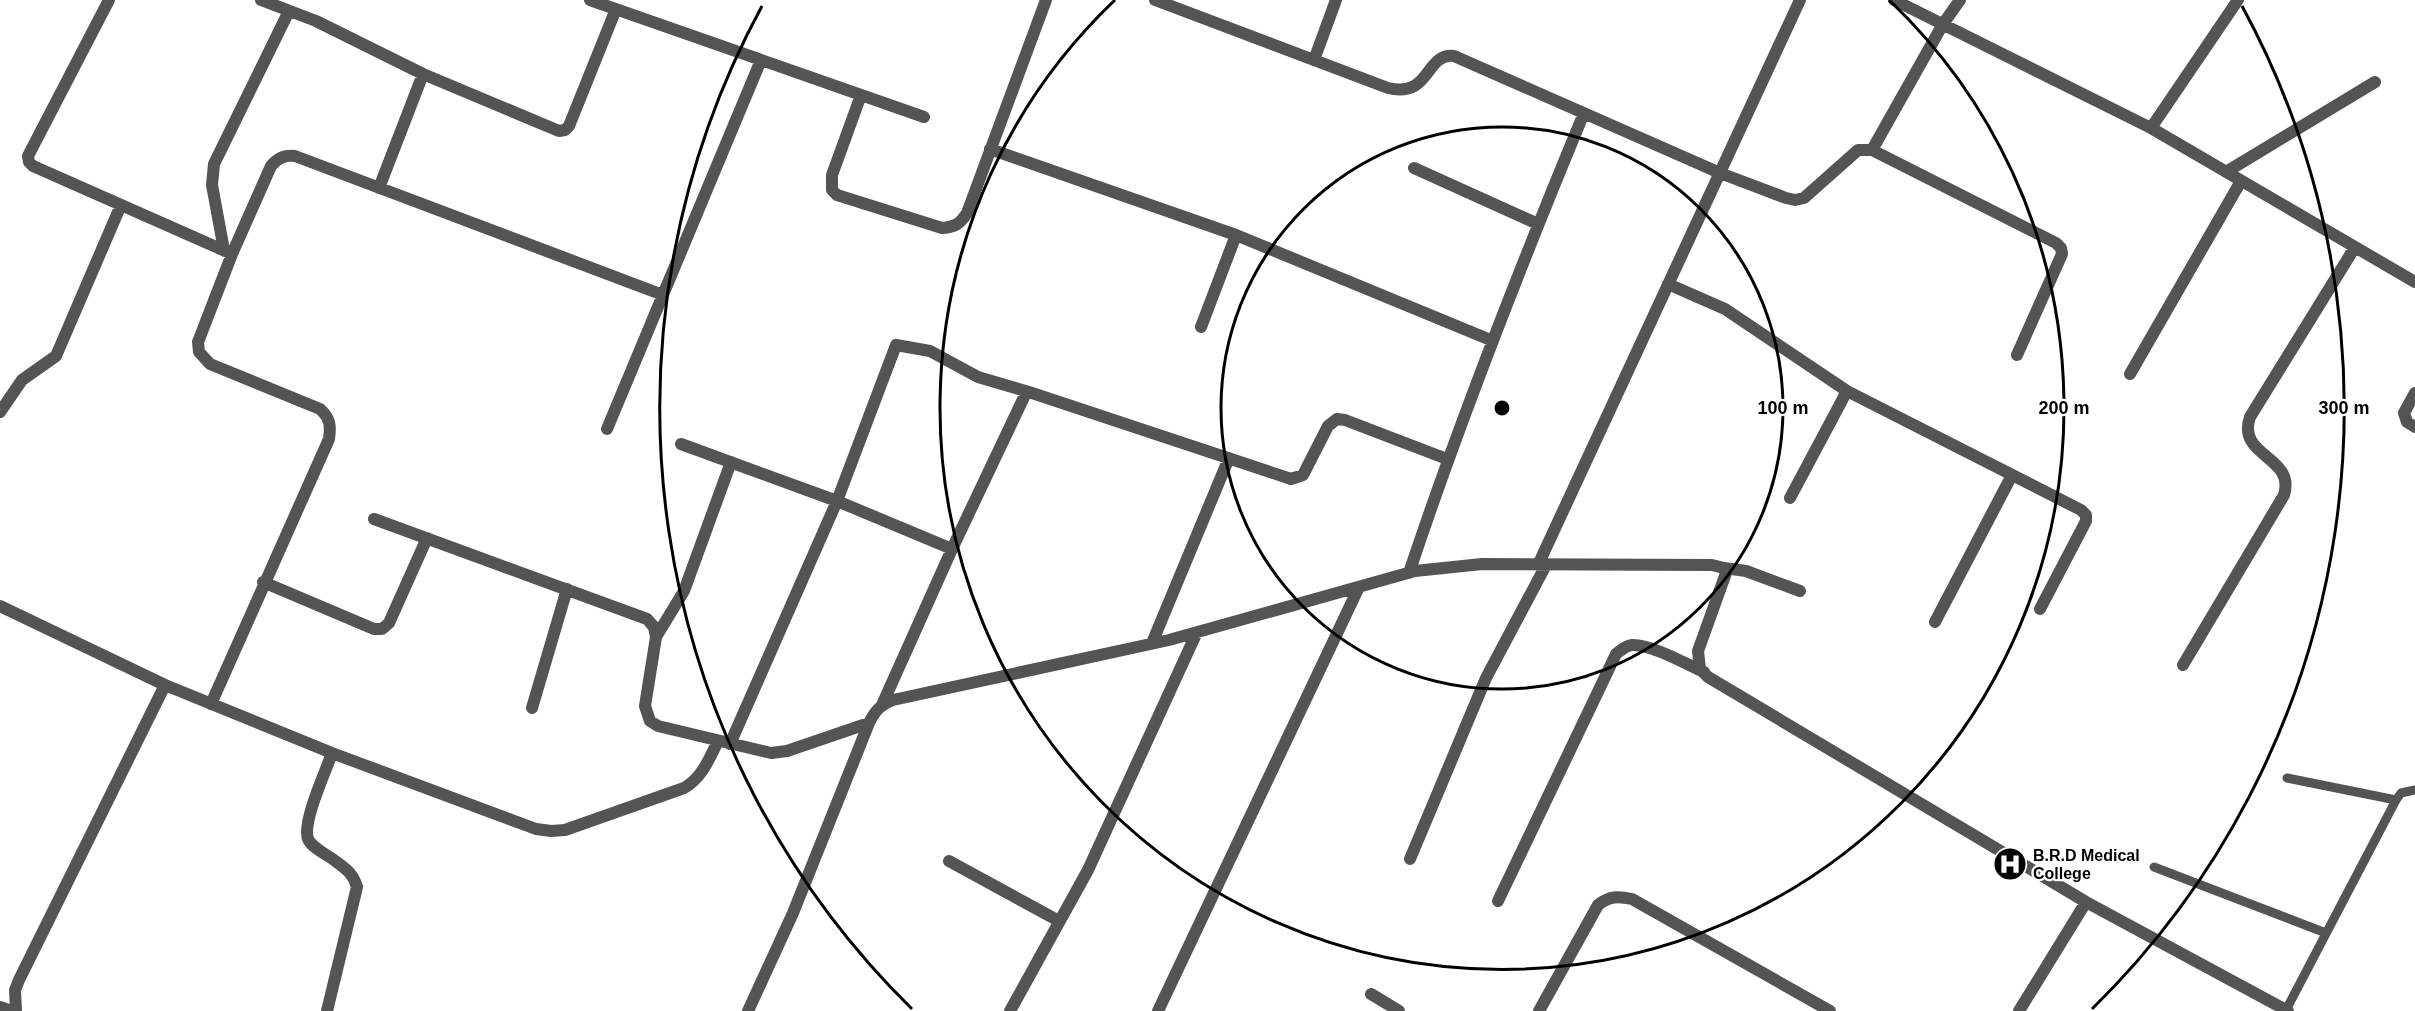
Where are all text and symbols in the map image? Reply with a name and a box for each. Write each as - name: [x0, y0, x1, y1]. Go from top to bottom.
- centre of rings: [1492, 398, 1512, 418]
- text: 100 m: [1757, 398, 1809, 418]
- text: 200 m: [2038, 398, 2090, 418]
- text: 300 m: [2318, 398, 2370, 418]
- hospital icon: B.R.D Medical College: [1992, 846, 2028, 882]
- place label: B.R.D Medical College: [2033, 847, 2140, 882]

